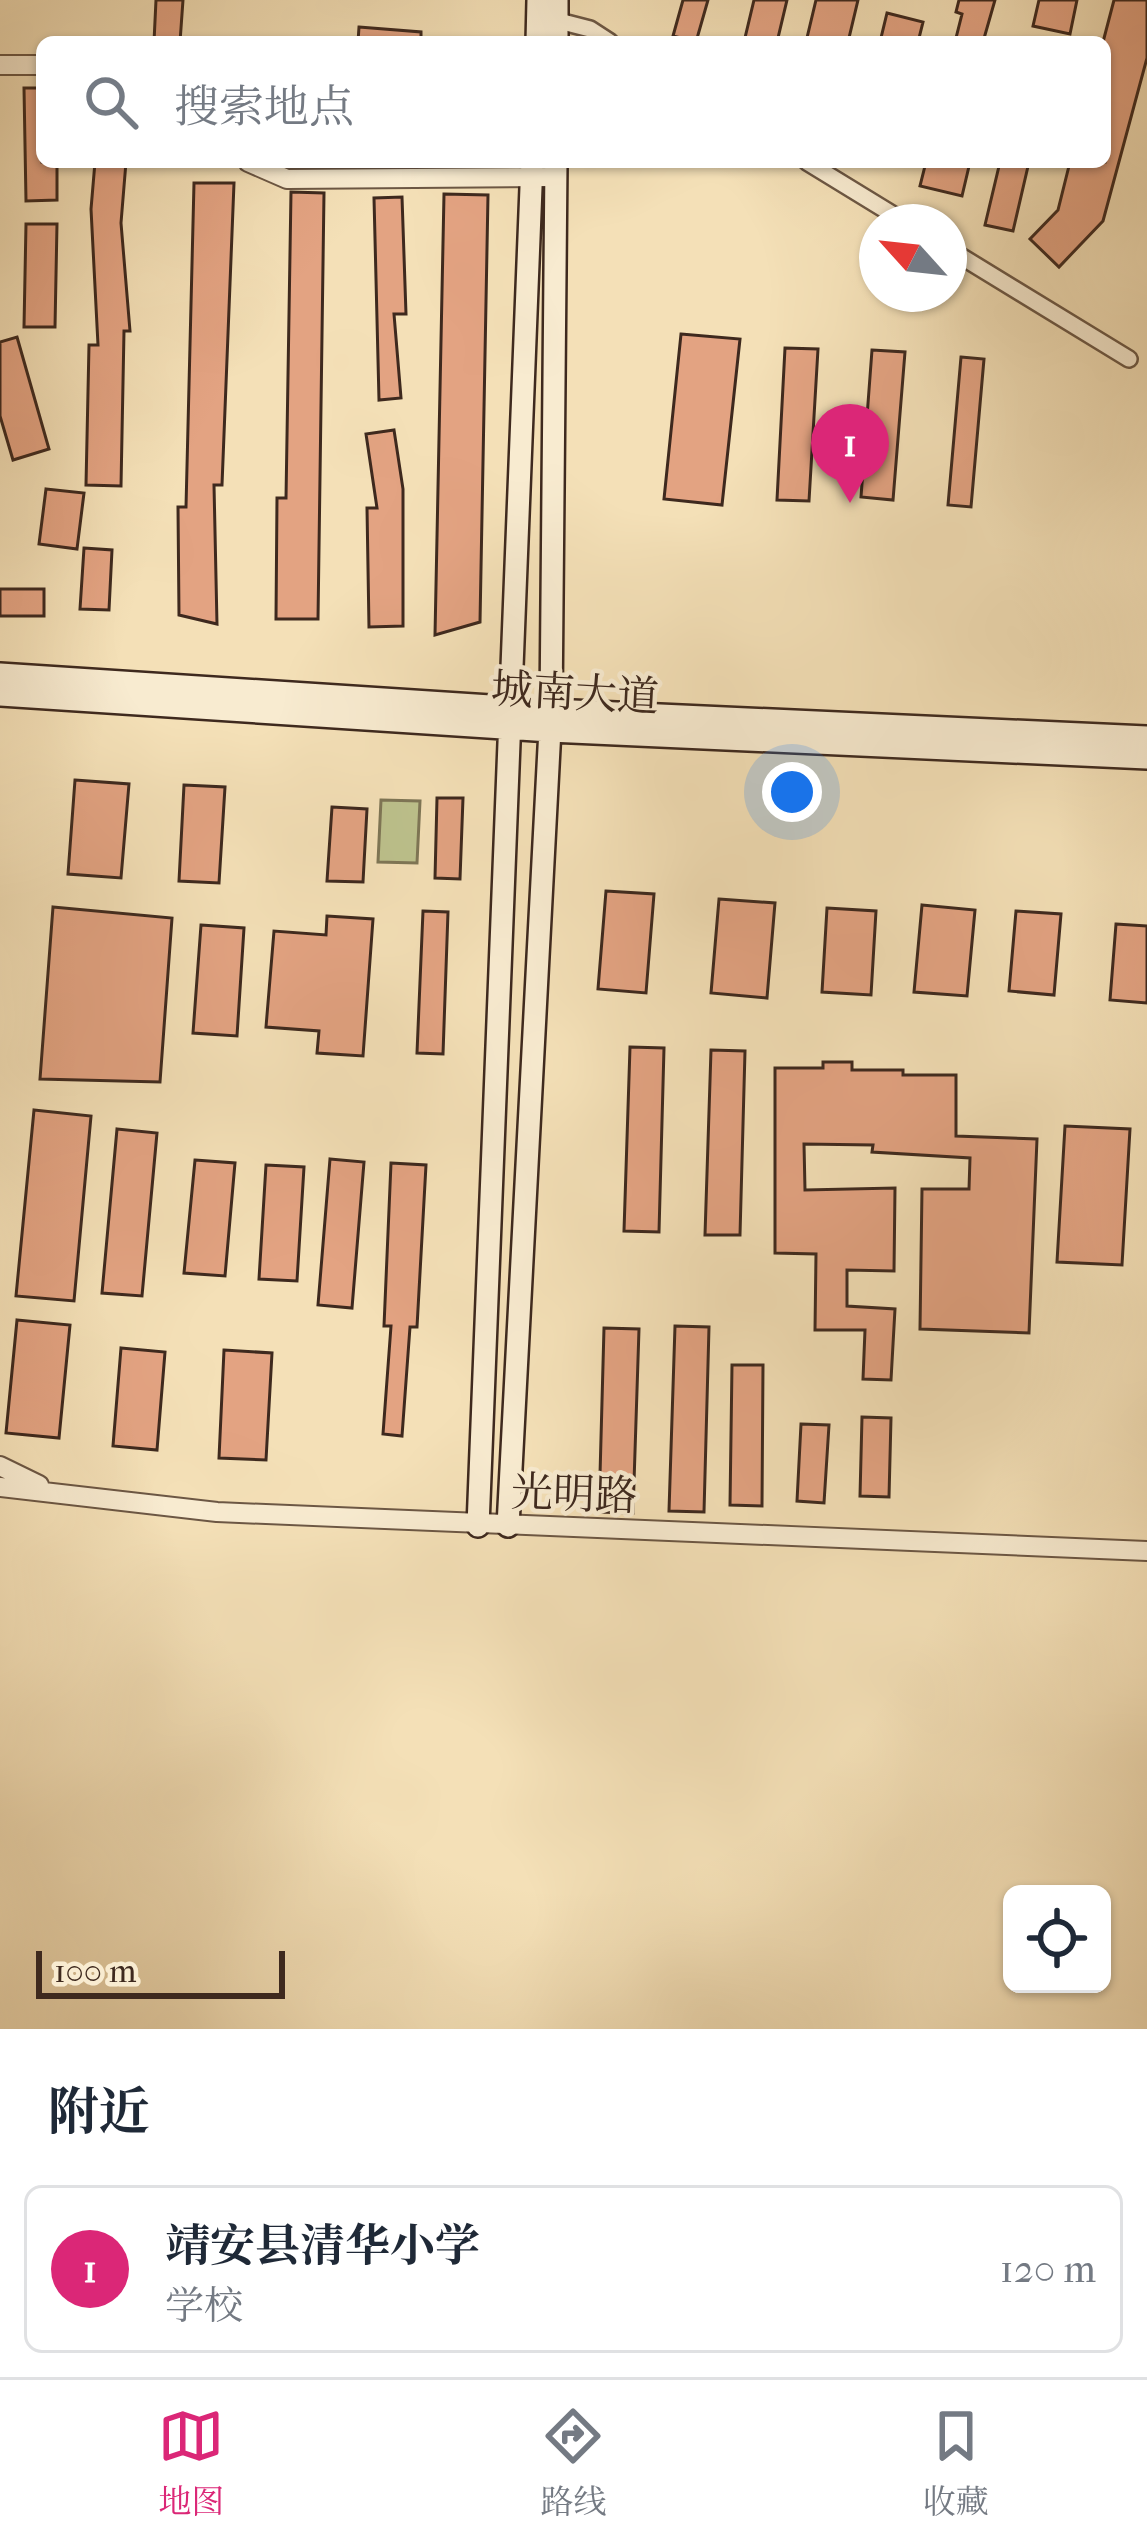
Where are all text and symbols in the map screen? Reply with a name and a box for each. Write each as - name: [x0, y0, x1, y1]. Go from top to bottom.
- search box: [36, 36, 1111, 168]
- icon: search: [78, 69, 144, 135]
- text: 搜索地点: [174, 81, 354, 134]
- north arrow: [859, 204, 967, 312]
- pin: 1: [811, 404, 889, 503]
- street label: 城南大道: [490, 665, 660, 722]
- your location: [762, 762, 822, 822]
- street label: 光明路: [510, 1468, 638, 1521]
- map controls: [1003, 1885, 1111, 1993]
- button: locate: [1003, 1885, 1111, 1993]
- scale bar: [36, 1945, 285, 1998]
- text: 100 m: [54, 1952, 137, 1991]
- text: 附近: [48, 2082, 150, 2142]
- text: 靖安县清华小学: [165, 2220, 480, 2273]
- text: 1: [83, 2246, 97, 2292]
- text: 120 m: [1000, 2246, 1096, 2292]
- text: 学校: [165, 2283, 243, 2329]
- tab: 地图: [158, 2403, 224, 2522]
- tab: 路线: [540, 2403, 606, 2522]
- tab: 收藏: [923, 2403, 989, 2522]

